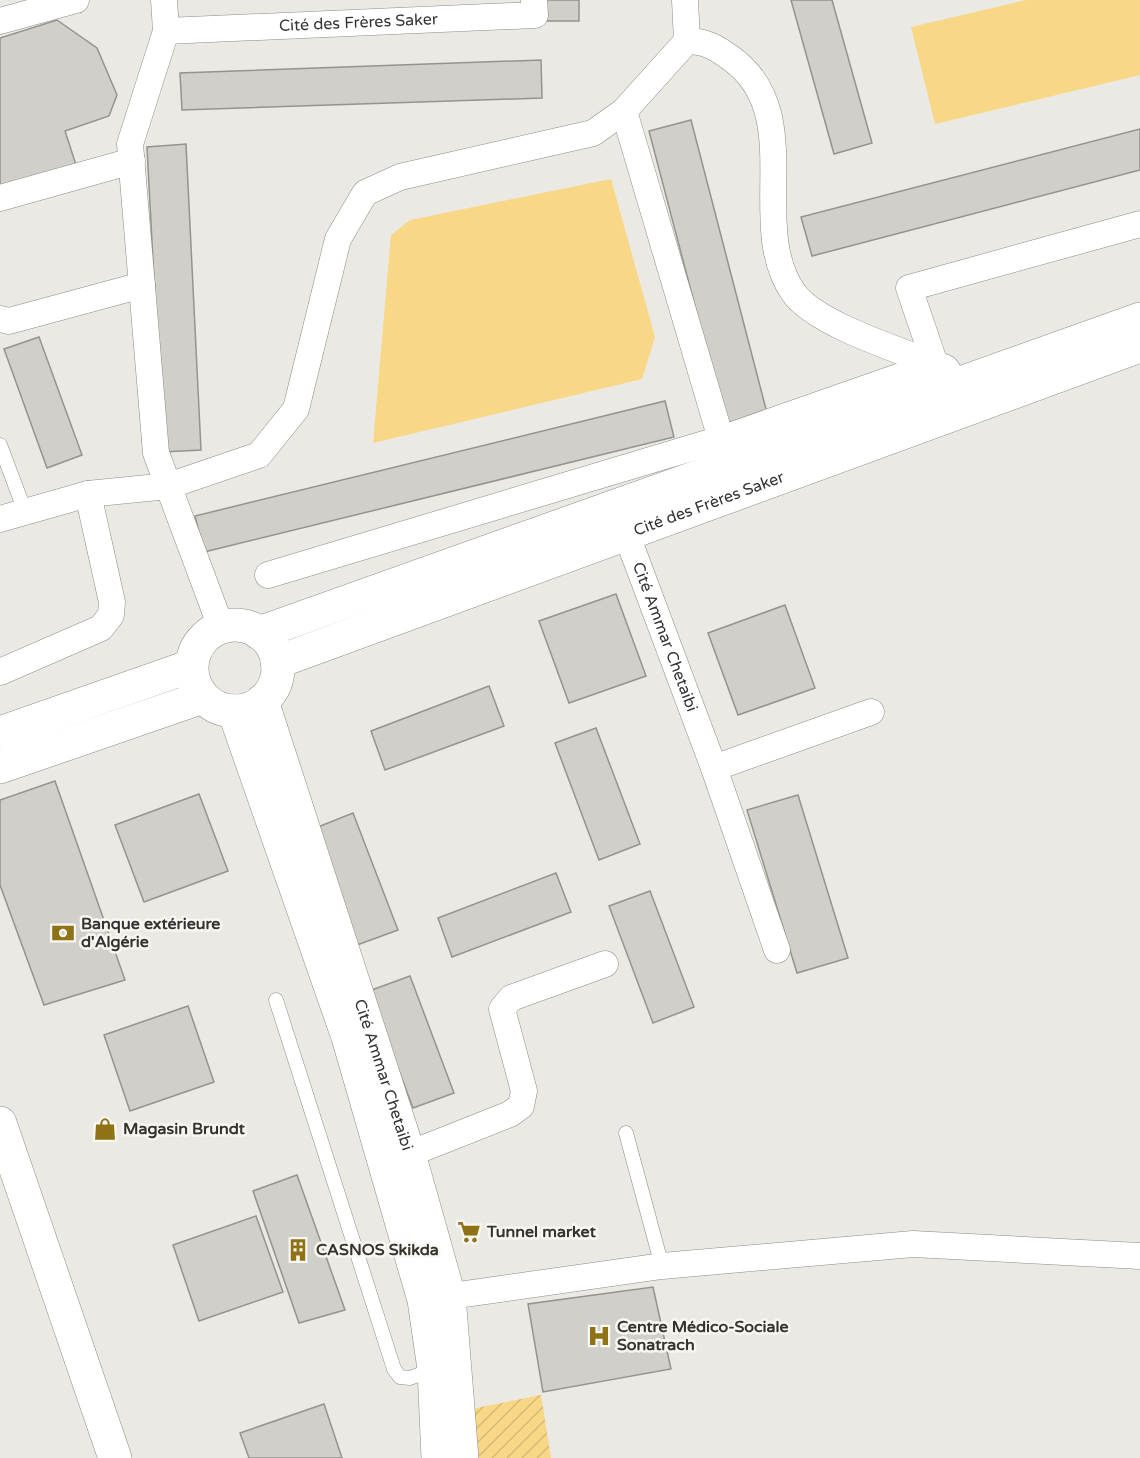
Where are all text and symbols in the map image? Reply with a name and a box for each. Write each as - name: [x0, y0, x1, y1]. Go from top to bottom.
- street label: Cité des Frères Saker: [278, 9, 439, 36]
- street label: Cité des Frères Saker: [631, 467, 788, 541]
- street label: Cité Ammar Chetaibi: [628, 559, 702, 714]
- place label: Banque extérieure d'Algérie: [81, 914, 220, 952]
- bank icon: Banque extérieure d'Algérie: [50, 920, 76, 946]
- street label: Cité Ammar Chetaibi: [349, 997, 417, 1153]
- shop icon: Magasin Brundt: [92, 1116, 118, 1142]
- place label: Magasin Brundt: [123, 1119, 246, 1139]
- supermarket icon: Tunnel market: [456, 1219, 482, 1245]
- place label: Tunnel market: [486, 1222, 597, 1242]
- building icon: CASNOS Skikda: [285, 1237, 311, 1263]
- place label: CASNOS Skikda: [316, 1240, 439, 1260]
- place label: Centre Médico-Sociale Sonatrach: [617, 1317, 789, 1355]
- hospital icon: Centre Médico-Sociale Sonatrach: [586, 1323, 612, 1349]

